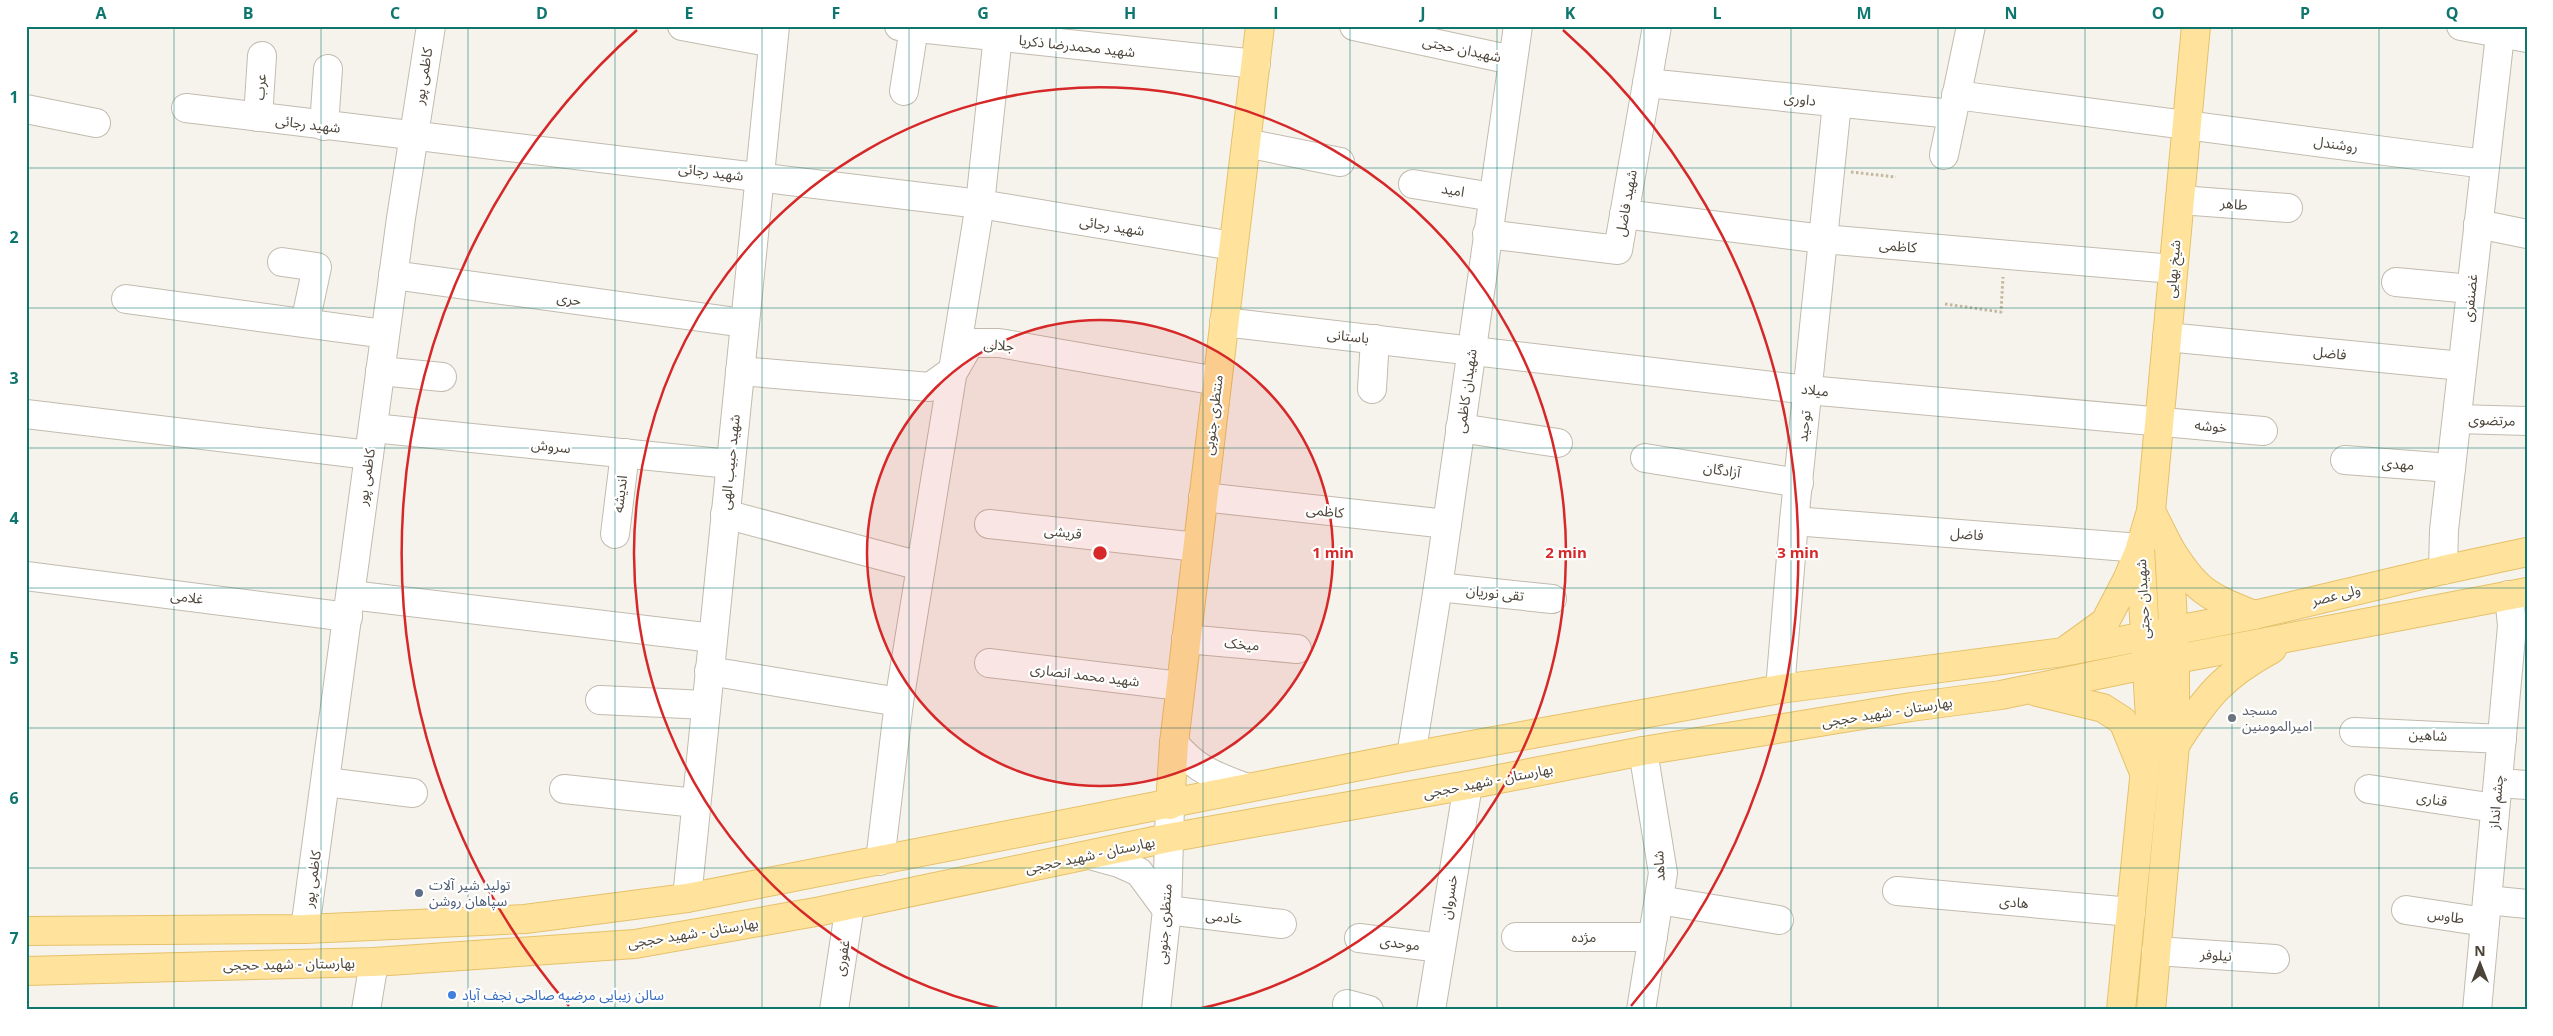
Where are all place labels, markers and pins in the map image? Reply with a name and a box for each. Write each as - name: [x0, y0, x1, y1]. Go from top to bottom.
- centre of rings: [1091, 544, 1109, 562]
- place label: مسجد امیرالمومنین: [2242, 700, 2312, 735]
- marker: مسجد امیرالمومنین: [2226, 712, 2238, 724]
- place label: تولید شیر آلات سپاهان روشن: [429, 875, 510, 911]
- marker: تولید شیر آلات سپاهان روشن: [413, 887, 425, 899]
- place label: سالن زیبایی مرضیه صالحی نجف آباد: [462, 985, 664, 1004]
- marker: سالن زیبایی مرضیه صالحی نجف آباد: [446, 989, 458, 1001]

